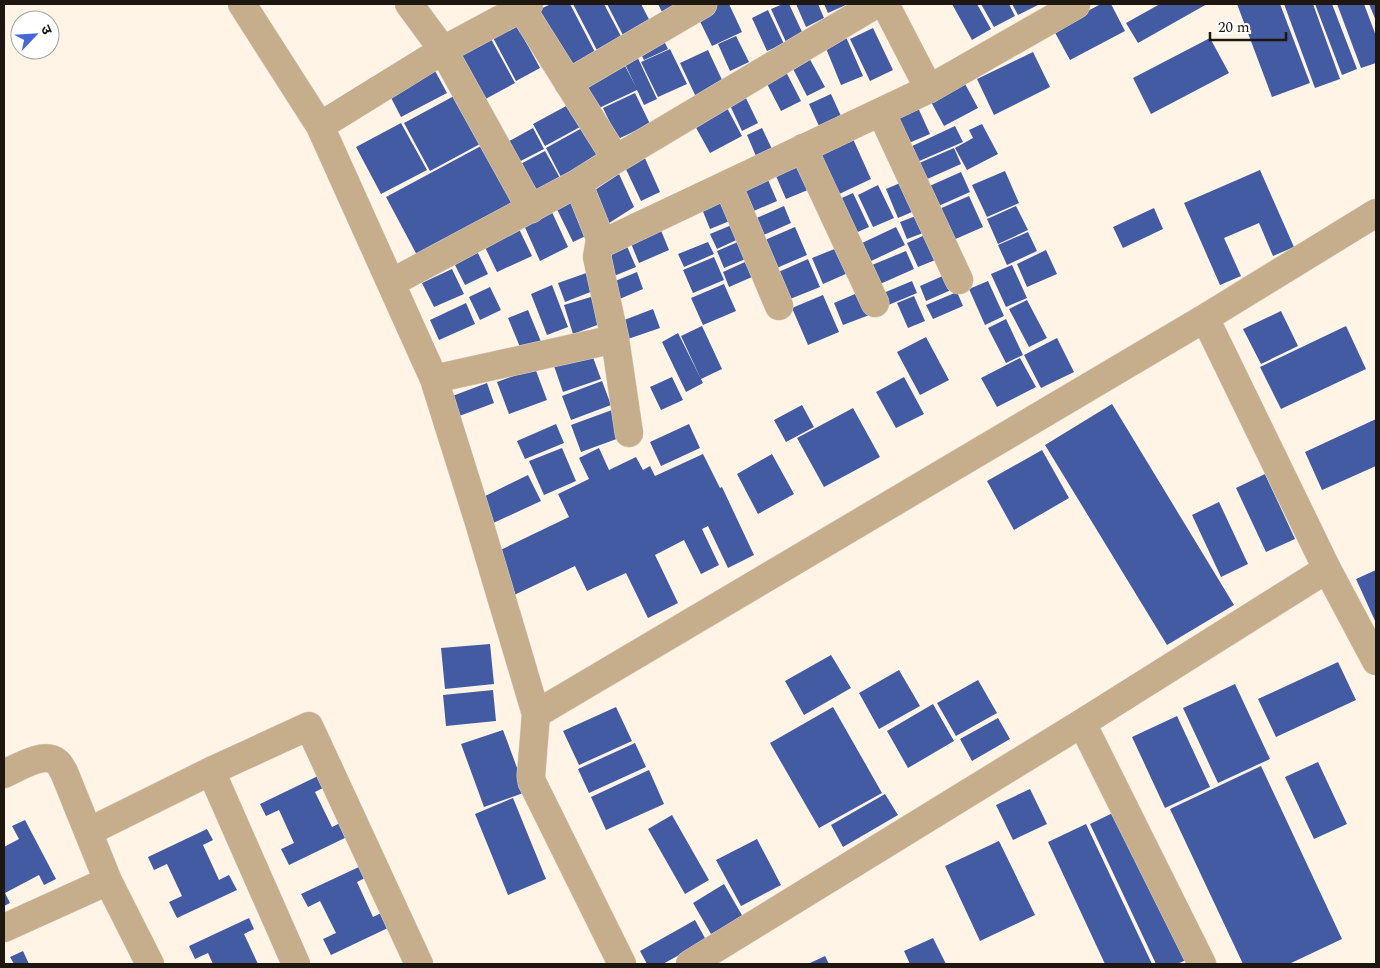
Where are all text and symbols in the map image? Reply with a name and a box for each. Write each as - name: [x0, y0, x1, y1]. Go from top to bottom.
- north arrow: [10, 10, 60, 60]
- scale bar: [1210, 10, 1286, 42]
- text: 20 m: [1218, 16, 1250, 39]
- text: उ: [35, 22, 58, 39]

